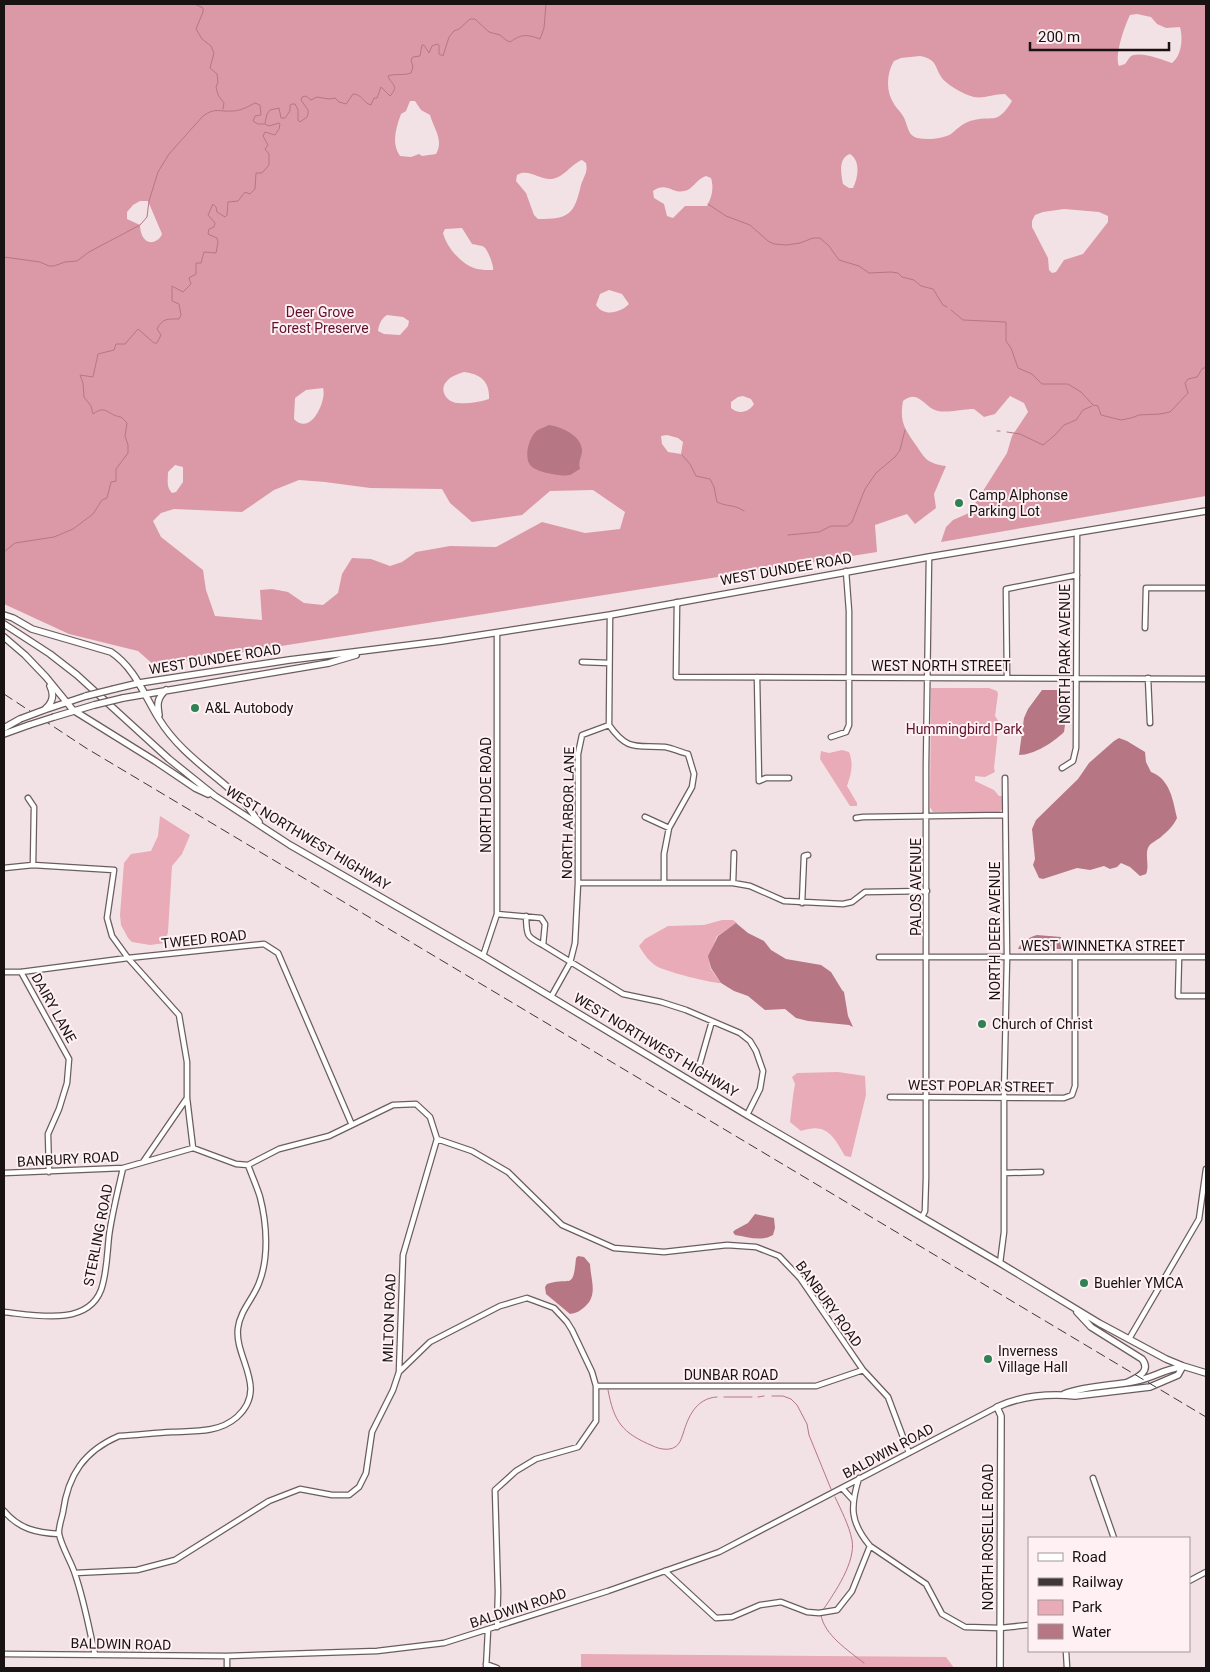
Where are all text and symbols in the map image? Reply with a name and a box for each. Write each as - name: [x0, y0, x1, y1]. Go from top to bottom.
- scale bar: [1030, 20, 1169, 52]
- text: 200 m: [1038, 28, 1080, 46]
- park label: Deer Grove Forest Preserve: [271, 304, 369, 336]
- place label: Camp Alphonse Parking Lot: [969, 487, 1068, 519]
- marker: Camp Alphonse Parking Lot: [953, 497, 965, 509]
- street label: WEST DUNDEE ROAD: [719, 550, 853, 588]
- street label: NORTH PARK AVENUE: [1057, 584, 1073, 724]
- street label: WEST DUNDEE ROAD: [148, 641, 282, 677]
- street label: WEST NORTH STREET: [871, 658, 1011, 674]
- place label: A&L Autobody: [205, 700, 294, 716]
- marker: A&L Autobody: [189, 702, 201, 714]
- park label: Hummingbird Park: [906, 721, 1023, 737]
- street label: NORTH DOE ROAD: [478, 737, 494, 853]
- street label: NORTH ARBOR LANE: [559, 747, 577, 879]
- street label: WEST NORTHWEST HIGHWAY: [223, 783, 394, 894]
- street label: PALOS AVENUE: [908, 838, 924, 936]
- street label: NORTH DEER AVENUE: [987, 861, 1003, 1001]
- street label: TWEED ROAD: [160, 927, 248, 951]
- street label: WEST WINNETKA STREET: [1021, 938, 1186, 954]
- street label: DAIRY LANE: [28, 970, 80, 1046]
- street label: WEST NORTHWEST HIGHWAY: [571, 990, 742, 1101]
- place label: Church of Christ: [992, 1016, 1093, 1032]
- marker: Church of Christ: [976, 1018, 988, 1030]
- street label: WEST POPLAR STREET: [908, 1077, 1055, 1095]
- street label: BANBURY ROAD: [17, 1148, 119, 1170]
- street label: STERLING ROAD: [80, 1182, 116, 1288]
- street label: BANBURY ROAD: [792, 1258, 866, 1350]
- street label: MILTON ROAD: [379, 1273, 399, 1363]
- place label: Buehler YMCA: [1094, 1275, 1184, 1291]
- marker: Buehler YMCA: [1078, 1277, 1090, 1289]
- place label: Inverness Village Hall: [998, 1343, 1068, 1375]
- marker: Inverness Village Hall: [982, 1353, 994, 1365]
- street label: DUNBAR ROAD: [684, 1367, 778, 1383]
- street label: BALDWIN ROAD: [840, 1420, 936, 1482]
- street label: NORTH ROSELLE ROAD: [980, 1464, 996, 1611]
- legend: [1028, 1537, 1190, 1652]
- text: Road: [1072, 1548, 1106, 1566]
- text: Railway: [1072, 1573, 1123, 1591]
- street label: BALDWIN ROAD: [468, 1585, 568, 1631]
- text: Park: [1072, 1598, 1103, 1616]
- text: Water: [1072, 1623, 1111, 1641]
- street label: BALDWIN ROAD: [71, 1635, 171, 1653]

